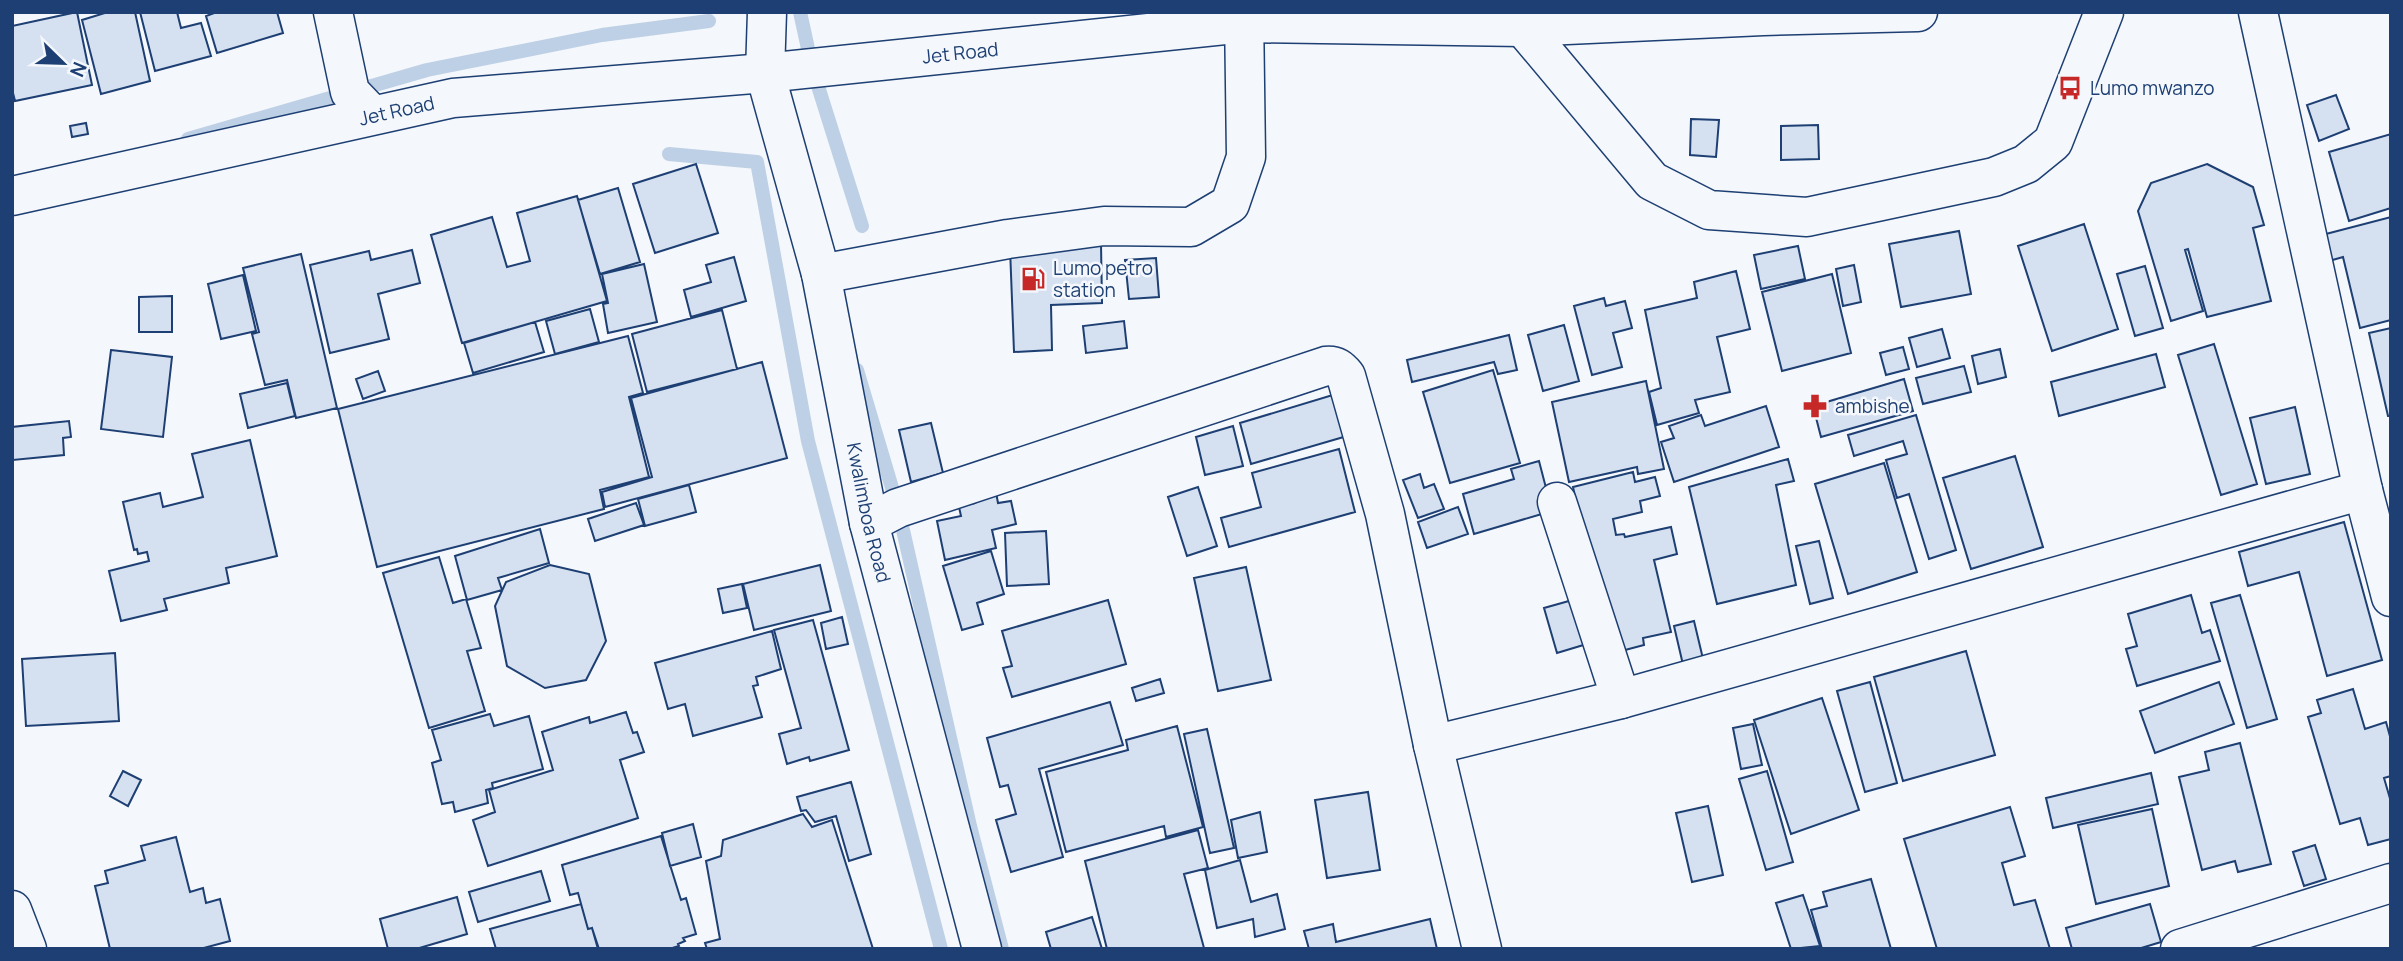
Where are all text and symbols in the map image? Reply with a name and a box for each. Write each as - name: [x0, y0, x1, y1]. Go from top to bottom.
- north arrow: [28, 28, 98, 98]
- street label: Jet Road: [921, 36, 1000, 70]
- text: N: [64, 58, 93, 81]
- bus stop icon: Lumo mwanzo: [2056, 74, 2084, 102]
- place label: Lumo mwanzo: [2090, 75, 2215, 101]
- street label: Jet Road: [356, 90, 437, 132]
- place label: Lumo petro station: [1053, 255, 1153, 303]
- fuel station icon: Lumo petro station: [1019, 265, 1047, 293]
- pharmacy icon: ambishe: [1801, 392, 1829, 420]
- place label: ambishe: [1835, 393, 1910, 419]
- street label: Kwalimboa Road: [841, 440, 897, 585]

